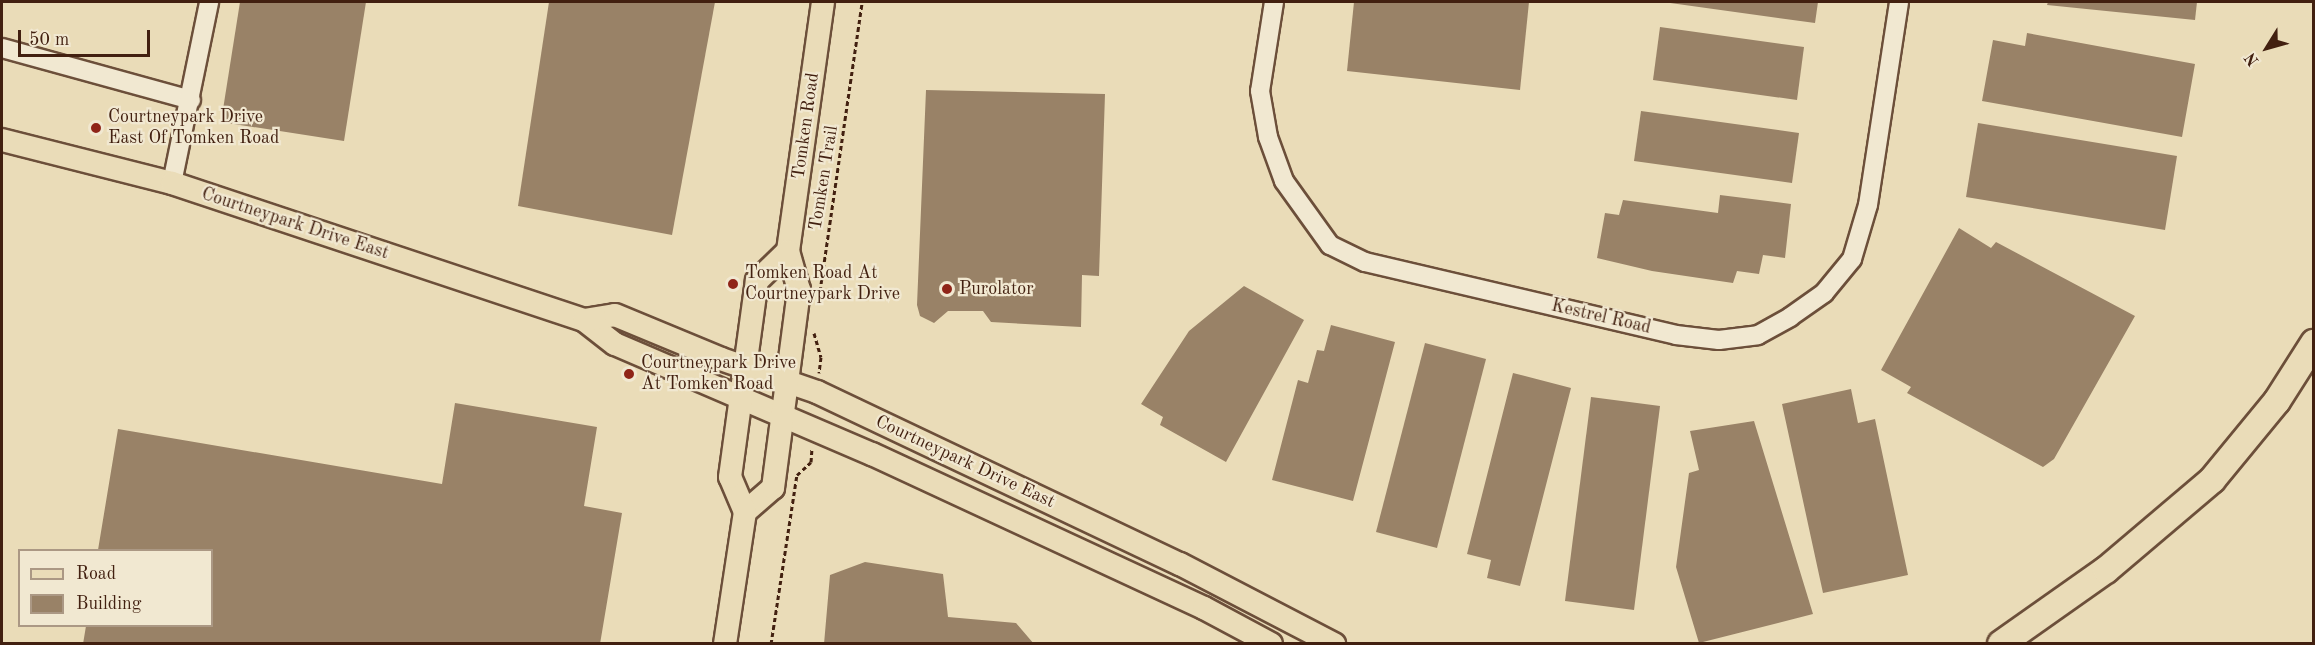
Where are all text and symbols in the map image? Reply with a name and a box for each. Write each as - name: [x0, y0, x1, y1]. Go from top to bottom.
- scale bar: [21, 18, 153, 56]
- north arrow: [2237, 18, 2297, 78]
- text: 50 m: [29, 31, 69, 49]
- text: N: [2243, 49, 2263, 69]
- street label: Tomken Road: [788, 71, 824, 181]
- place label: Courtneypark Drive East Of Tomken Road: [108, 107, 279, 150]
- marker: Courtneypark Drive East Of Tomken Road: [89, 121, 103, 135]
- street label: Tomken Trail: [805, 124, 843, 232]
- street label: Courtneypark Drive East: [199, 184, 391, 264]
- place label: Tomken Road At Courtneypark Drive: [745, 263, 900, 306]
- marker: Tomken Road At Courtneypark Drive: [726, 277, 740, 291]
- place label: Purolator: [959, 278, 1034, 300]
- marker: Purolator: [940, 282, 954, 296]
- street label: Kestrel Road: [1549, 295, 1653, 339]
- place label: Courtneypark Drive At Tomken Road: [641, 353, 796, 395]
- marker: Courtneypark Drive At Tomken Road: [622, 367, 636, 381]
- street label: Courtneypark Drive East: [872, 411, 1058, 513]
- legend: [18, 549, 213, 627]
- text: Road: [76, 565, 116, 583]
- text: Building: [76, 595, 141, 613]

